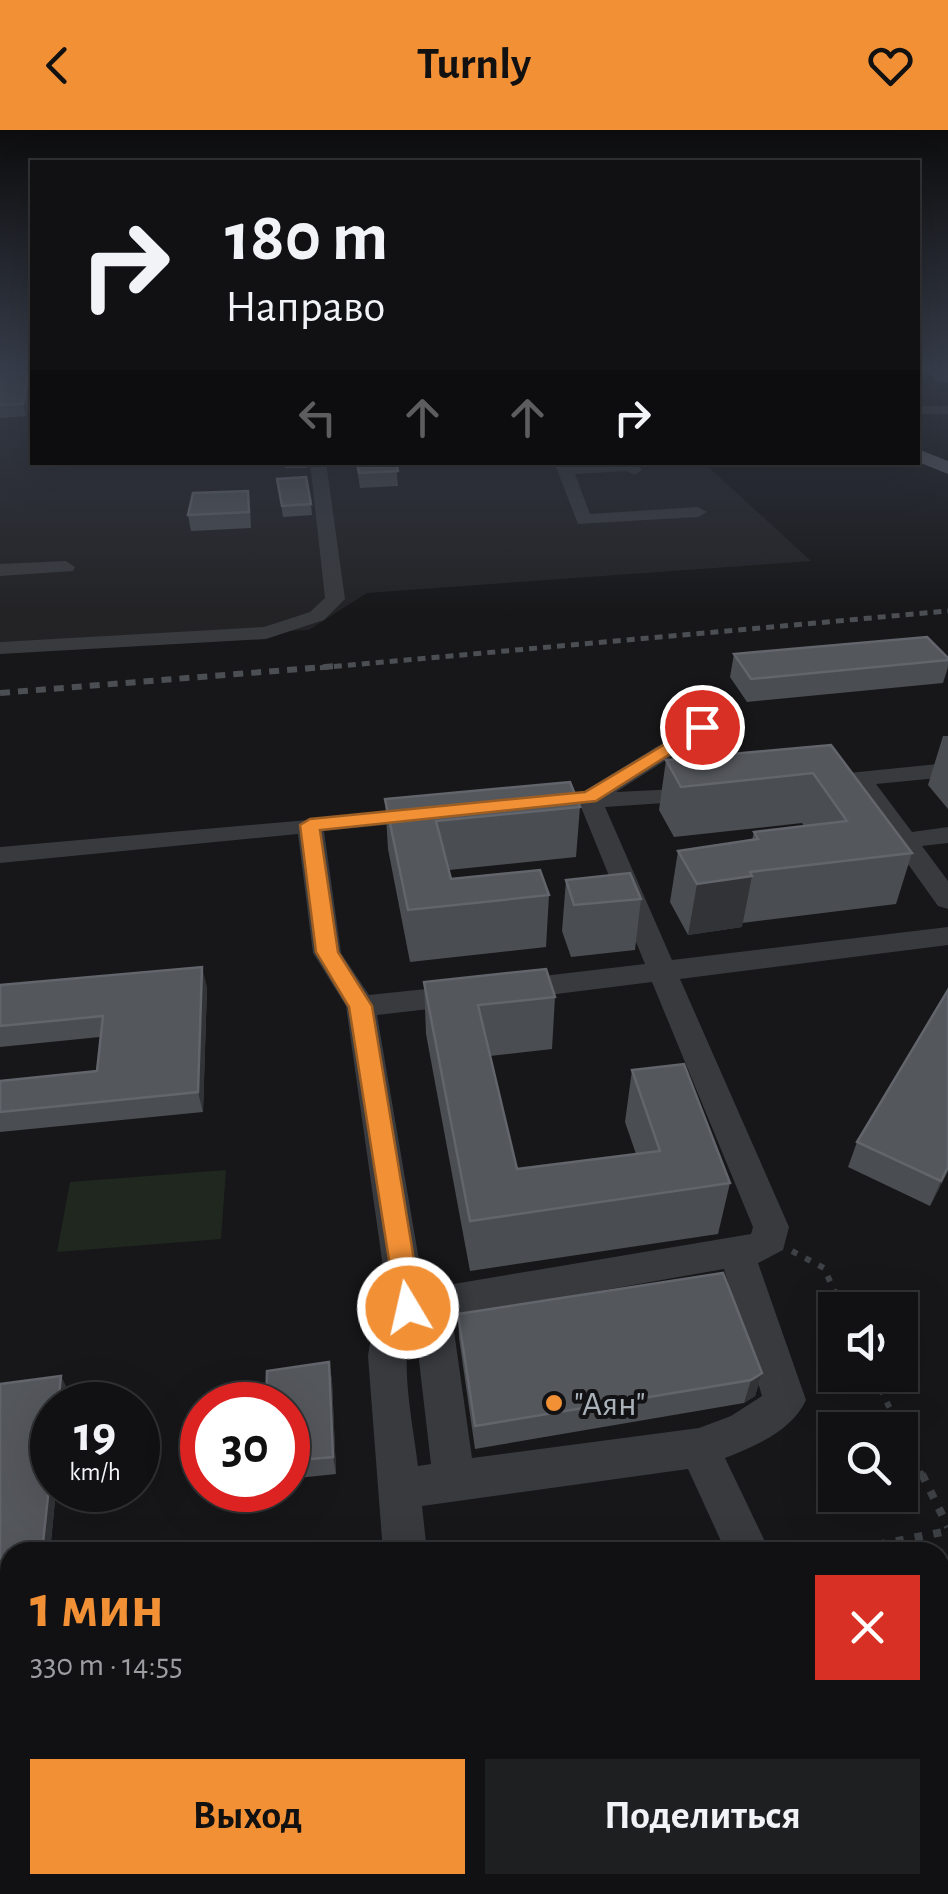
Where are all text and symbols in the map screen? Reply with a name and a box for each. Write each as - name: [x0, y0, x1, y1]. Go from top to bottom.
- icon: back: [30, 38, 85, 93]
- icon: heart: [863, 38, 918, 93]
- text: Turnly: [417, 42, 531, 87]
- icon: right: [60, 200, 190, 330]
- text: 180 m: [225, 203, 388, 273]
- text: Направо: [225, 285, 385, 330]
- icon: left: [290, 390, 345, 445]
- icon: ahead: [395, 390, 450, 445]
- icon: ahead: [500, 390, 555, 445]
- icon: right: [605, 390, 660, 445]
- pin: [660, 685, 745, 770]
- icon: arrive: [675, 700, 730, 755]
- position arrow: [356, 1256, 460, 1360]
- map controls: [818, 1292, 918, 1512]
- button: sound: [818, 1292, 918, 1392]
- speed limit sign: 30: [180, 1382, 310, 1512]
- place label: "Аян": [574, 1387, 646, 1422]
- marker: "Аян": [543, 1392, 565, 1414]
- text: 19: [74, 1410, 116, 1460]
- button: search: [818, 1412, 918, 1512]
- text: km/h: [69, 1460, 121, 1485]
- button: close: [815, 1575, 920, 1680]
- text: 1 мин: [30, 1578, 164, 1638]
- text: 330 m · 14:55: [30, 1649, 183, 1681]
- button: Выход: [30, 1759, 465, 1874]
- button: Поделиться: [485, 1759, 920, 1874]

